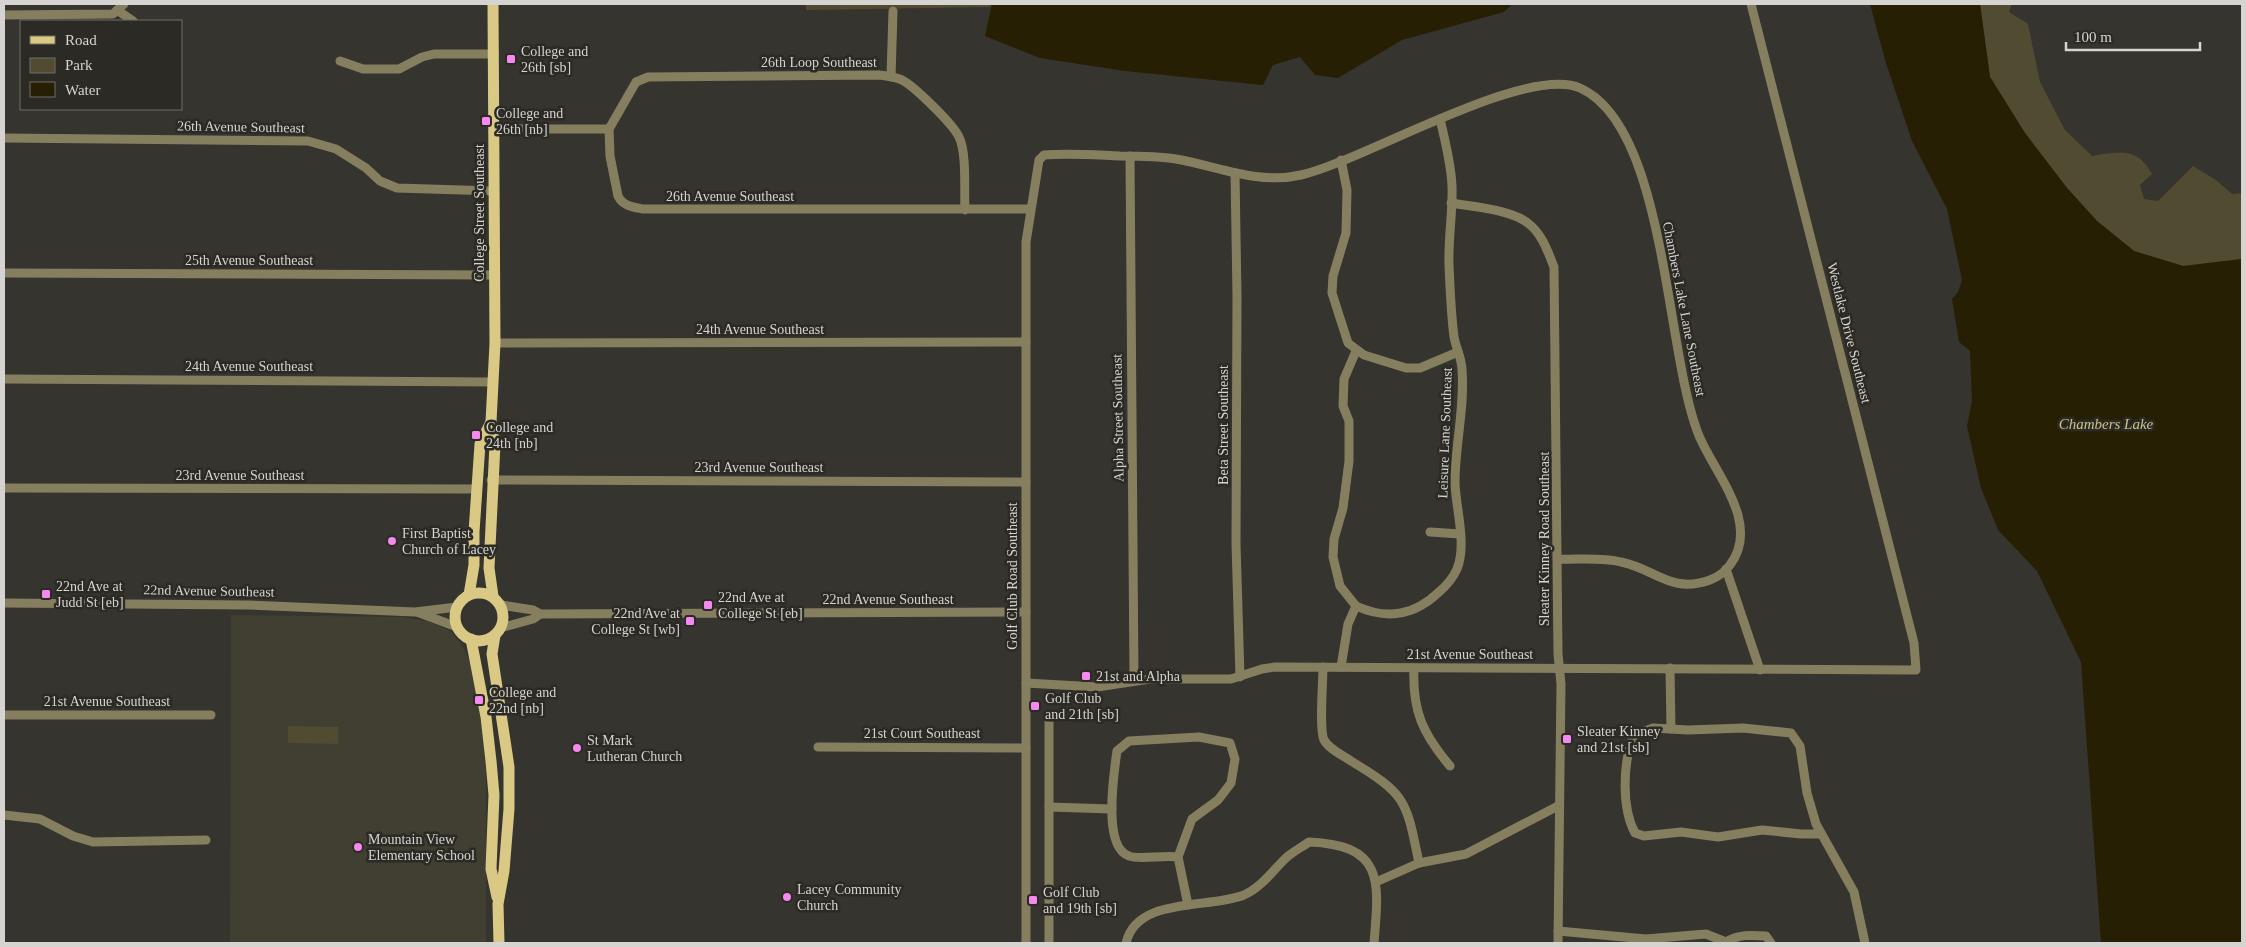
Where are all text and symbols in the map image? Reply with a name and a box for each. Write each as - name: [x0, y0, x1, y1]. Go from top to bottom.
- legend: [20, 20, 182, 110]
- scale bar: [2066, 20, 2200, 52]
- text: 100 m: [2074, 29, 2112, 45]
- text: Road: [65, 32, 97, 48]
- place label: College and 26th [sb]: [521, 44, 588, 75]
- marker: College and 26th [sb]: [505, 53, 517, 65]
- street label: 26th Loop Southeast: [761, 55, 877, 70]
- text: Park: [65, 57, 93, 73]
- text: Water: [65, 82, 100, 98]
- place label: College and 26th [nb]: [496, 106, 563, 137]
- marker: College and 26th [nb]: [480, 115, 492, 127]
- street label: 26th Avenue Southeast: [177, 118, 305, 136]
- street label: College Street Southeast: [472, 144, 487, 282]
- street label: 26th Avenue Southeast: [666, 189, 794, 204]
- street label: Chambers Lake Lane Southeast: [1660, 220, 1708, 398]
- street label: 25th Avenue Southeast: [185, 253, 313, 268]
- street label: Westlake Drive Southeast: [1824, 261, 1874, 405]
- street label: 24th Avenue Southeast: [696, 322, 824, 337]
- street label: Alpha Street Southeast: [1109, 354, 1127, 482]
- street label: 24th Avenue Southeast: [185, 359, 313, 374]
- street label: Beta Street Southeast: [1216, 365, 1231, 485]
- street label: Leisure Lane Southeast: [1435, 367, 1455, 499]
- water label: Chambers Lake: [2059, 416, 2154, 432]
- place label: College and 24th [nb]: [486, 420, 553, 451]
- marker: College and 24th [nb]: [470, 429, 482, 441]
- street label: Sleater Kinney Road Southeast: [1537, 452, 1552, 626]
- street label: 23rd Avenue Southeast: [695, 460, 824, 475]
- street label: 23rd Avenue Southeast: [176, 468, 305, 483]
- street label: Golf Club Road Southeast: [1005, 502, 1020, 650]
- place label: First Baptist Church of Lacey: [402, 526, 496, 557]
- marker: First Baptist Church of Lacey: [386, 535, 398, 547]
- place label: 22nd Ave at Judd St [eb]: [56, 579, 124, 610]
- street label: 22nd Avenue Southeast: [143, 582, 275, 600]
- marker: 22nd Ave at Judd St [eb]: [40, 588, 52, 600]
- place label: 22nd Ave at College St [eb]: [718, 590, 803, 621]
- street label: 22nd Avenue Southeast: [822, 592, 954, 607]
- marker: 22nd Ave at College St [eb]: [702, 599, 714, 611]
- place label: 22nd Ave at College St [wb]: [591, 606, 680, 637]
- marker: 22nd Ave at College St [wb]: [684, 615, 696, 627]
- street label: 21st Avenue Southeast: [1407, 647, 1533, 662]
- place label: 21st and Alpha: [1096, 669, 1181, 684]
- marker: 21st and Alpha: [1080, 670, 1092, 682]
- place label: College and 22nd [nb]: [489, 685, 556, 716]
- place label: Golf Club and 21th [sb]: [1045, 691, 1119, 722]
- street label: 21st Avenue Southeast: [44, 694, 170, 709]
- marker: College and 22nd [nb]: [473, 694, 485, 706]
- marker: Golf Club and 21th [sb]: [1029, 700, 1041, 712]
- place label: Sleater Kinney and 21st [sb]: [1577, 724, 1661, 755]
- street label: 21st Court Southeast: [864, 726, 980, 741]
- place label: St Mark Lutheran Church: [587, 733, 682, 764]
- marker: Sleater Kinney and 21st [sb]: [1561, 733, 1573, 745]
- marker: St Mark Lutheran Church: [571, 742, 583, 754]
- place label: Mountain View Elementary School: [368, 832, 475, 863]
- marker: Mountain View Elementary School: [352, 841, 364, 853]
- place label: Lacey Community Church: [797, 882, 902, 913]
- place label: Golf Club and 19th [sb]: [1043, 885, 1117, 916]
- marker: Lacey Community Church: [781, 891, 793, 903]
- marker: Golf Club and 19th [sb]: [1027, 894, 1039, 906]

